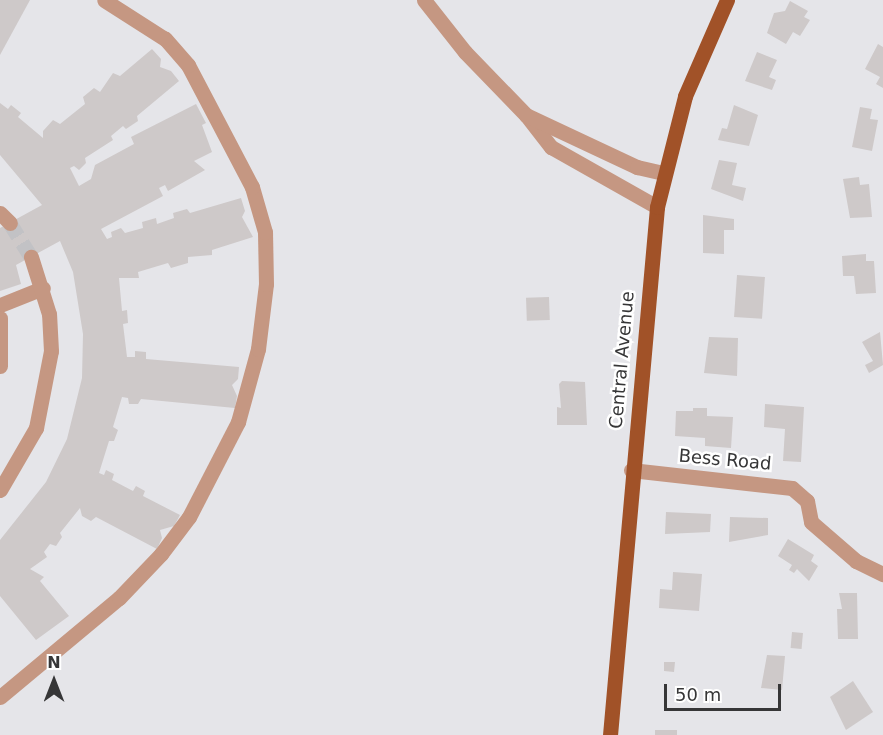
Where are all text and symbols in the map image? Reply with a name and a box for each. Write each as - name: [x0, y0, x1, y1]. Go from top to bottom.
- street label: Central Avenue: [605, 290, 639, 430]
- street label: Bess Road: [678, 445, 772, 475]
- north arrow: [24, 651, 84, 711]
- text: N: [47, 653, 61, 672]
- scale bar: [667, 672, 784, 710]
- text: 50 m: [675, 684, 721, 705]

